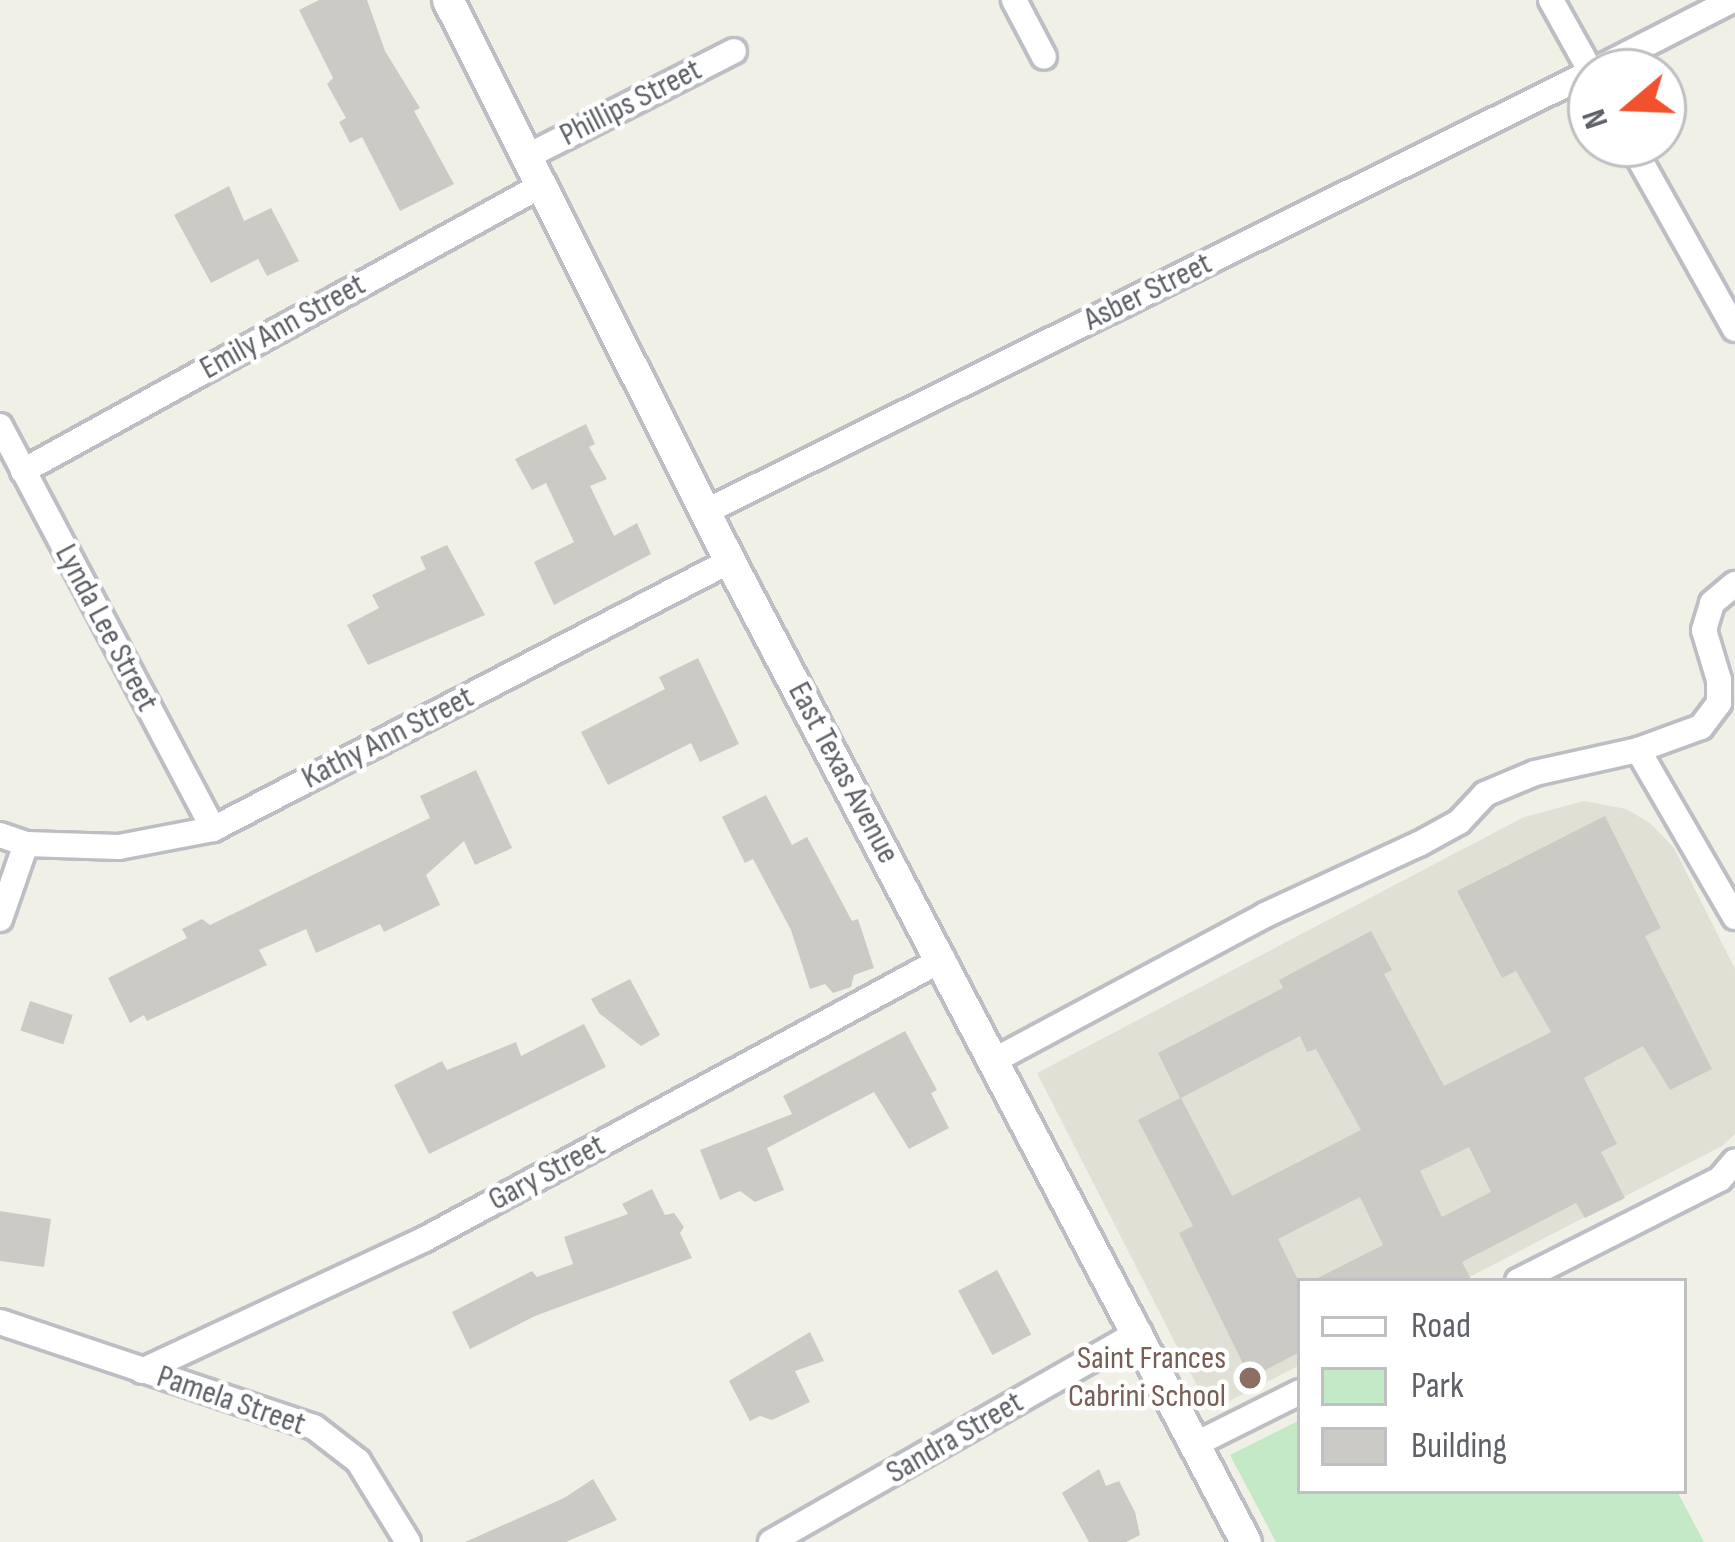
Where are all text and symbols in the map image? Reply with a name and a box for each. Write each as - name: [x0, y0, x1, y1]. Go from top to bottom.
- north arrow: [1567, 48, 1687, 168]
- street label: Phillips Street: [554, 50, 708, 156]
- text: N: [1574, 104, 1618, 134]
- street label: Asber Street: [1078, 244, 1218, 340]
- street label: Emily Ann Street: [193, 265, 373, 389]
- street label: Lynda Lee Street: [45, 538, 167, 718]
- street label: East Texas Avenue: [779, 676, 907, 870]
- street label: Kathy Ann Street: [296, 678, 480, 798]
- street label: Gary Street: [482, 1126, 612, 1220]
- legend: [1297, 1278, 1687, 1494]
- text: Road: [1411, 1305, 1471, 1348]
- place label: Saint Frances Cabrini School: [1068, 1339, 1226, 1417]
- street label: Pamela Street: [152, 1357, 310, 1445]
- marker: Saint Frances Cabrini School: [1237, 1365, 1263, 1391]
- text: Park: [1411, 1365, 1464, 1408]
- street label: Sandra Street: [880, 1383, 1030, 1493]
- text: Building: [1411, 1425, 1507, 1468]

